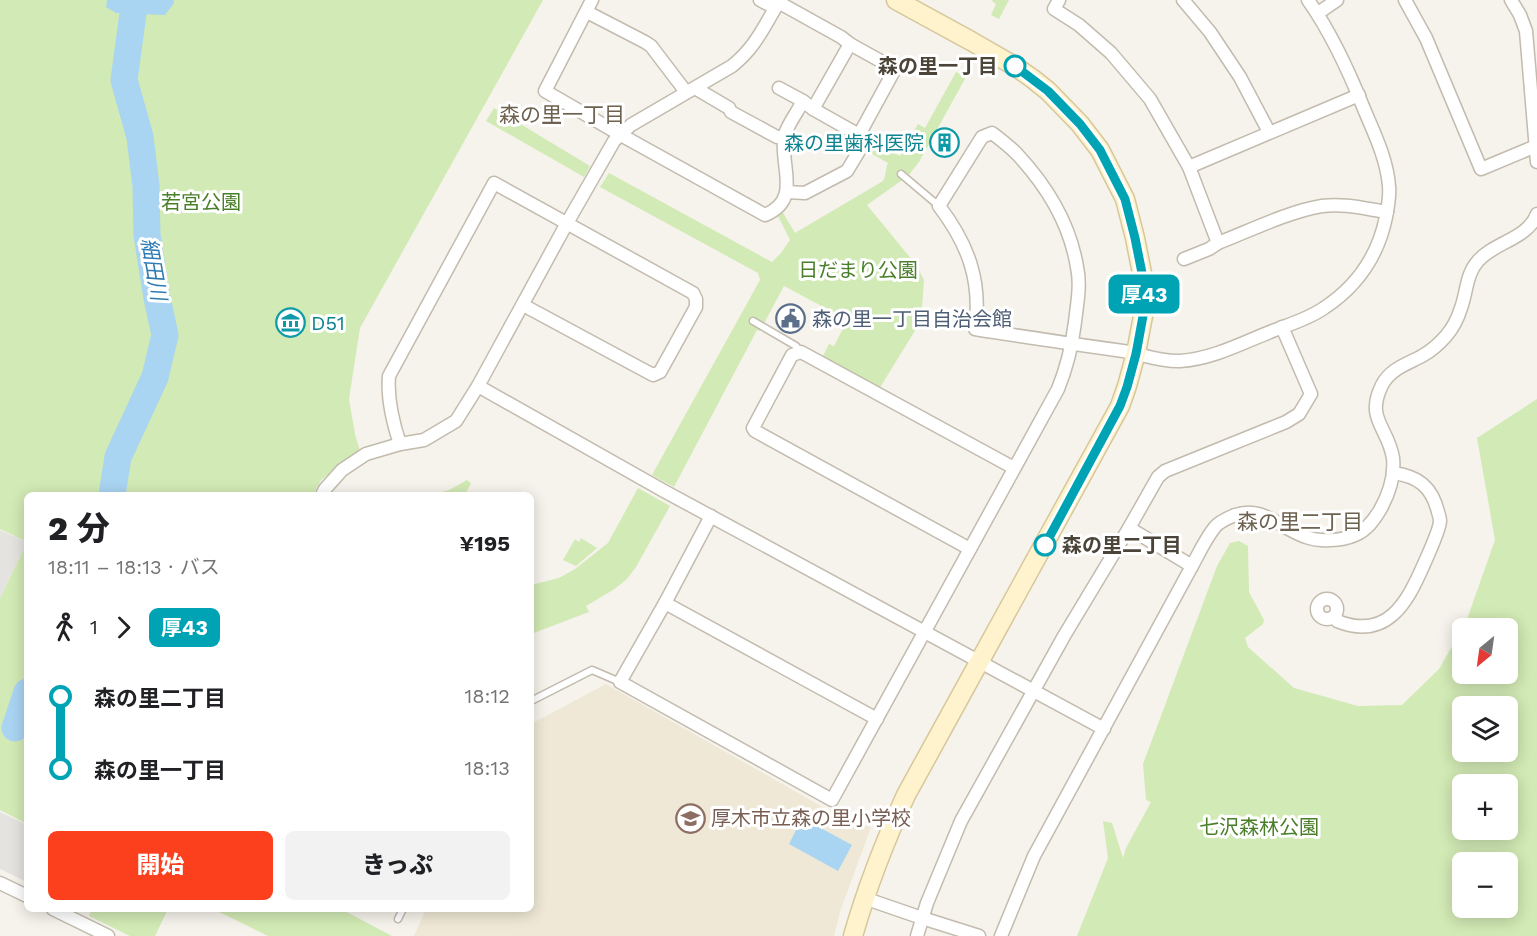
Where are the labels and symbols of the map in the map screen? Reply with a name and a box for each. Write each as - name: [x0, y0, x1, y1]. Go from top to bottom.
- place label: 森の里一丁目: [878, 54, 998, 78]
- marker: 森の里一丁目: [1004, 55, 1026, 77]
- district label: 森の里一丁目: [499, 102, 625, 127]
- building icon: 森の里歯科医院: [929, 127, 961, 159]
- place label: 森の里歯科医院: [784, 131, 924, 155]
- park label: 若宮公園: [161, 190, 241, 214]
- water label: 細田川: [136, 236, 172, 304]
- park label: 日だまり公園: [798, 258, 918, 282]
- line badge: 厚43: [1110, 274, 1178, 314]
- public building icon: 森の里一丁目自治会館: [775, 303, 807, 335]
- museum icon: D51: [274, 307, 306, 339]
- place label: 森の里一丁目自治会館: [812, 307, 1012, 331]
- place label: D51: [311, 311, 345, 335]
- district label: 森の里二丁目: [1237, 509, 1363, 534]
- place label: 森の里二丁目: [1062, 533, 1182, 557]
- marker: 森の里二丁目: [1034, 534, 1056, 556]
- north arrow: [1452, 618, 1518, 684]
- school or university icon: 厚木市立森の里小学校: [674, 802, 706, 834]
- place label: 厚木市立森の里小学校: [711, 806, 911, 830]
- park label: 七沢森林公園: [1199, 815, 1319, 839]

